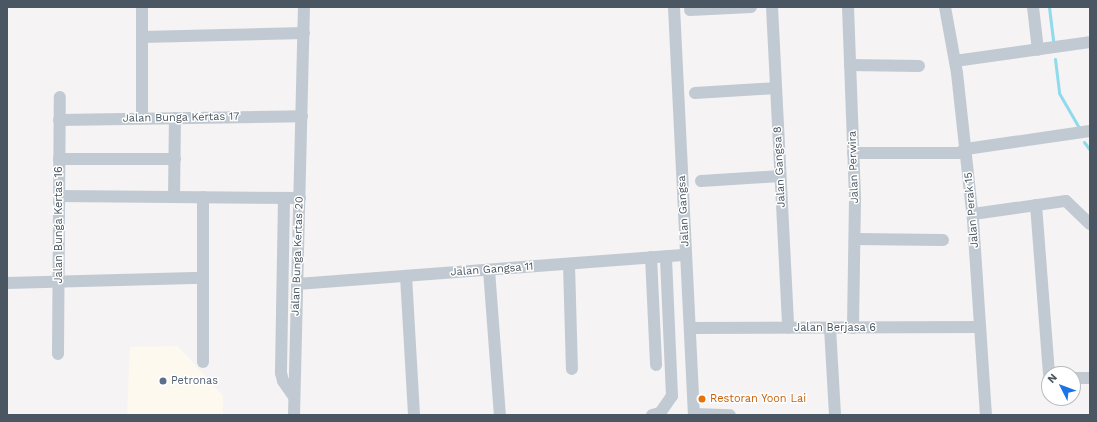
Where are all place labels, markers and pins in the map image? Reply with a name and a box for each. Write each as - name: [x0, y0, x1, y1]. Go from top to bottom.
- place label: Petronas: [171, 374, 218, 388]
- marker: Petronas: [158, 376, 168, 386]
- place label: Restoran Yoon Lai: [710, 392, 807, 406]
- marker: Restoran Yoon Lai: [697, 394, 707, 404]

